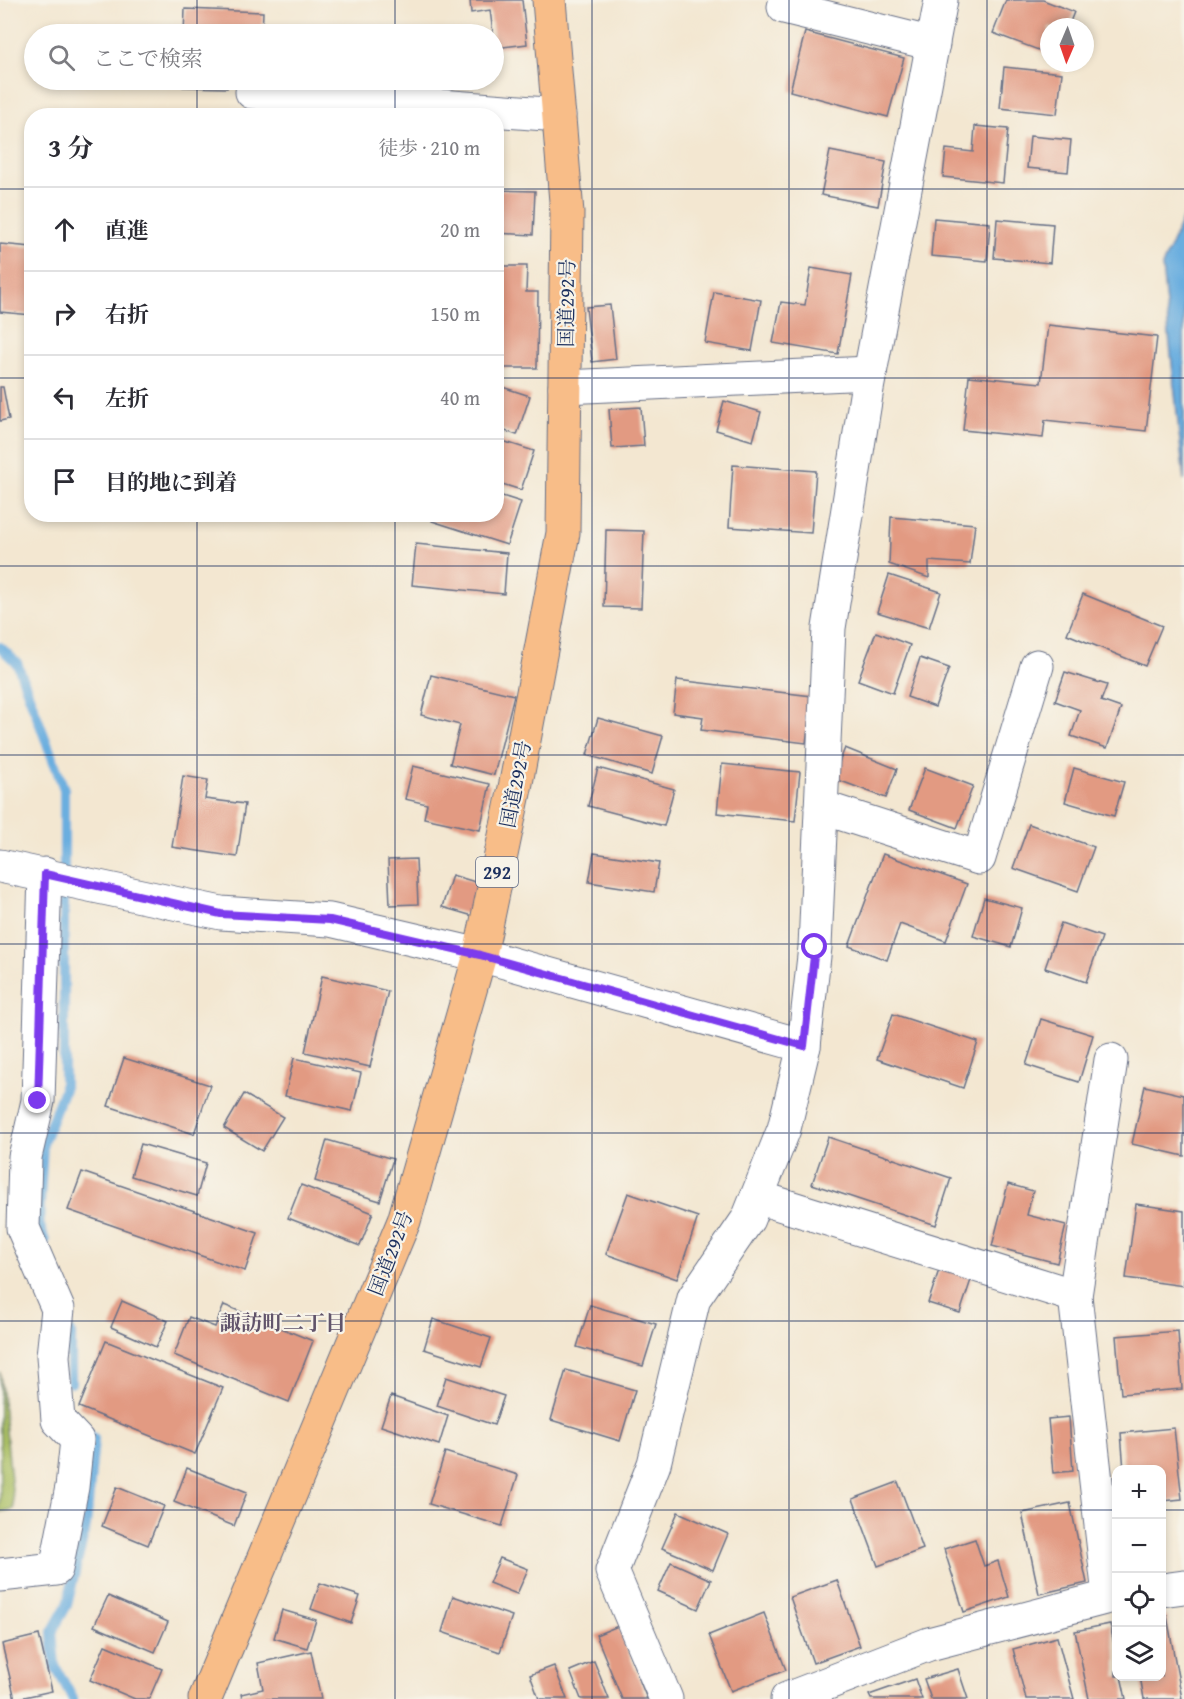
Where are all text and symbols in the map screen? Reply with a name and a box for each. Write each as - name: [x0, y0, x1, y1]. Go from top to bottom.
- north arrow: [1040, 18, 1094, 72]
- search box: [24, 24, 504, 90]
- icon: search: [45, 41, 78, 74]
- text: ここで検索: [93, 42, 203, 74]
- text: 3 分: [48, 128, 93, 167]
- text: 徒歩 · 210 m: [378, 133, 480, 162]
- icon: ahead: [48, 213, 81, 246]
- text: 直進: [105, 214, 149, 246]
- text: 20 m: [440, 215, 480, 244]
- street label: 国道292号: [551, 258, 581, 348]
- icon: right: [48, 297, 81, 330]
- text: 右折: [105, 298, 149, 330]
- text: 150 m: [430, 299, 480, 328]
- icon: left: [48, 381, 81, 414]
- text: 左折: [105, 382, 149, 414]
- text: 40 m: [440, 383, 480, 412]
- icon: arrive: [48, 465, 81, 498]
- text: 目的地に到着: [105, 466, 237, 498]
- street label: 国道292号: [492, 738, 538, 830]
- road number: 292: [476, 857, 518, 887]
- route start: [801, 933, 827, 959]
- route end: [24, 1087, 50, 1113]
- street label: 国道292号: [361, 1206, 419, 1300]
- district label: 諏訪町二丁目: [220, 1307, 346, 1338]
- map controls: [1112, 1465, 1166, 1681]
- button: +: [1112, 1465, 1166, 1519]
- button: −: [1112, 1519, 1166, 1573]
- button: locate: [1112, 1573, 1166, 1627]
- button: layers: [1112, 1627, 1166, 1681]

